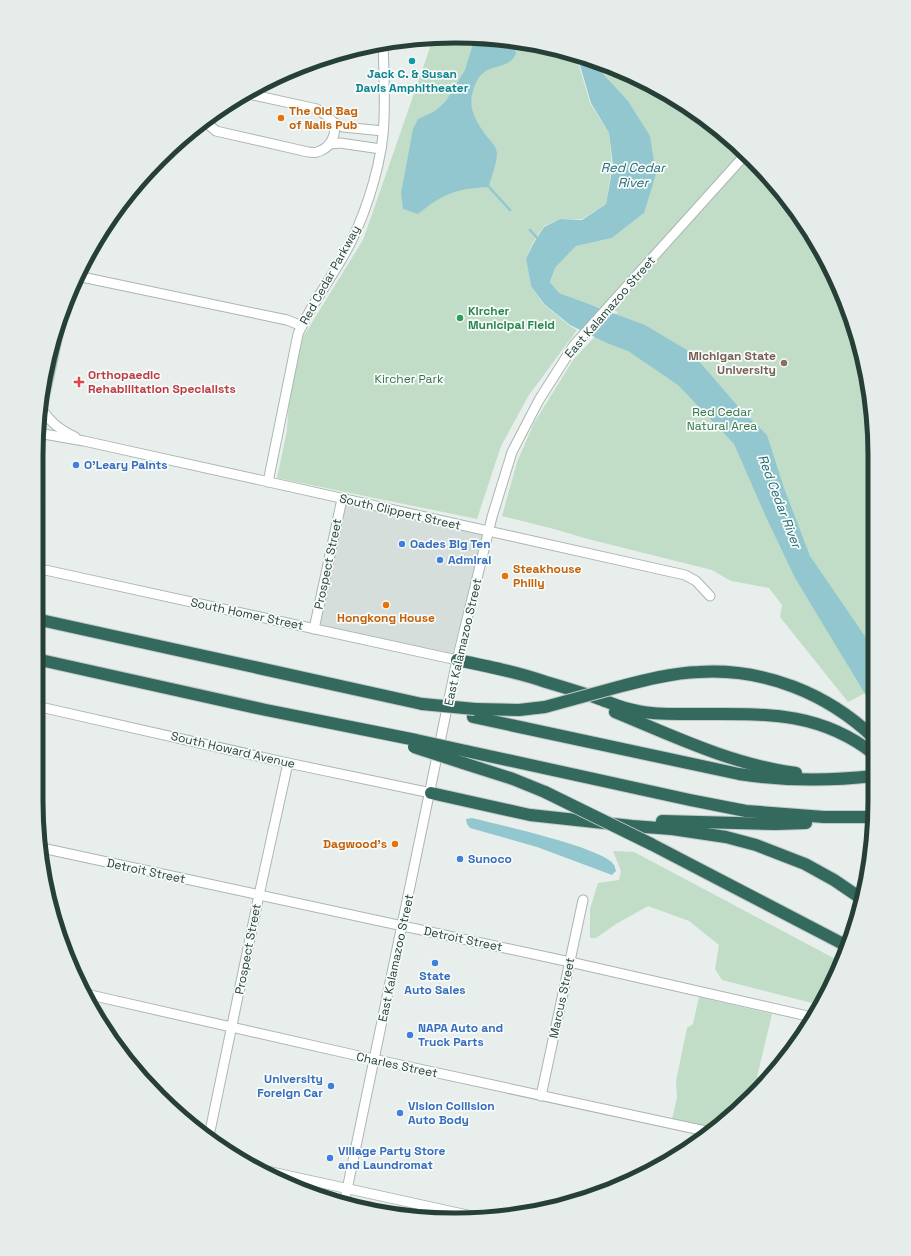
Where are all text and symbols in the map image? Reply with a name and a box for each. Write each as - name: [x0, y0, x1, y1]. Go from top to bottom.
- marker: Jack C. & Susan Davis Amphitheater: [407, 56, 417, 66]
- place label: Jack C. & Susan Davis Amphitheater: [356, 66, 469, 96]
- place label: The Old Bag of Nails Pub: [289, 103, 358, 133]
- marker: The Old Bag of Nails Pub: [276, 113, 286, 123]
- water label: Red Cedar River: [601, 159, 667, 191]
- street label: Red Cedar Parkway: [296, 223, 364, 327]
- street label: East Kalamazoo Street: [561, 253, 659, 361]
- place label: Kircher Municipal Field: [468, 303, 555, 333]
- marker: Kircher Municipal Field: [455, 313, 465, 323]
- place label: Michigan State University: [688, 348, 776, 378]
- marker: Michigan State University: [779, 358, 789, 368]
- place label: Orthopaedic Rehabilitation Specialists: [88, 367, 236, 397]
- park label: Kircher Park: [375, 371, 444, 387]
- marker: Orthopaedic Rehabilitation Specialists: [73, 376, 85, 388]
- park label: Red Cedar Natural Area: [687, 404, 757, 434]
- water label: Red Cedar River: [754, 452, 806, 552]
- place label: O'Leary Paints: [84, 457, 167, 473]
- marker: O'Leary Paints: [71, 460, 81, 470]
- street label: South Clippert Street: [338, 490, 462, 534]
- street label: Prospect Street: [311, 517, 345, 611]
- place label: Oades Big Ten: [410, 536, 491, 552]
- marker: Oades Big Ten: [397, 539, 407, 549]
- place label: Admiral: [448, 552, 491, 568]
- marker: Admiral: [435, 555, 445, 565]
- place label: Steakhouse Philly: [513, 561, 582, 591]
- marker: Steakhouse Philly: [500, 571, 510, 581]
- street label: East Kalamazoo Street: [441, 577, 485, 707]
- street label: South Homer Street: [189, 594, 305, 634]
- marker: Hongkong House: [381, 600, 391, 610]
- place label: Hongkong House: [337, 610, 435, 626]
- street label: South Howard Avenue: [169, 728, 297, 772]
- place label: Dagwood's: [323, 836, 387, 852]
- marker: Dagwood's: [390, 839, 400, 849]
- place label: Sunoco: [468, 851, 512, 867]
- marker: Sunoco: [455, 854, 465, 864]
- street label: Detroit Street: [105, 855, 187, 887]
- street label: East Kalamazoo Street: [375, 893, 417, 1023]
- street label: Prospect Street: [231, 902, 265, 996]
- street label: Detroit Street: [422, 923, 504, 955]
- street label: Marcus Street: [546, 956, 578, 1040]
- marker: State Auto Sales: [430, 958, 440, 968]
- place label: State Auto Sales: [404, 968, 466, 998]
- place label: NAPA Auto and Truck Parts: [418, 1020, 503, 1050]
- marker: NAPA Auto and Truck Parts: [405, 1030, 415, 1040]
- street label: Charles Street: [355, 1049, 439, 1081]
- place label: University Foreign Car: [257, 1071, 323, 1101]
- marker: University Foreign Car: [326, 1081, 336, 1091]
- place label: Vision Collision Auto Body: [408, 1098, 495, 1128]
- marker: Vision Collision Auto Body: [395, 1108, 405, 1118]
- place label: Village Party Store and Laundromat: [338, 1143, 446, 1173]
- marker: Village Party Store and Laundromat: [325, 1153, 335, 1163]

